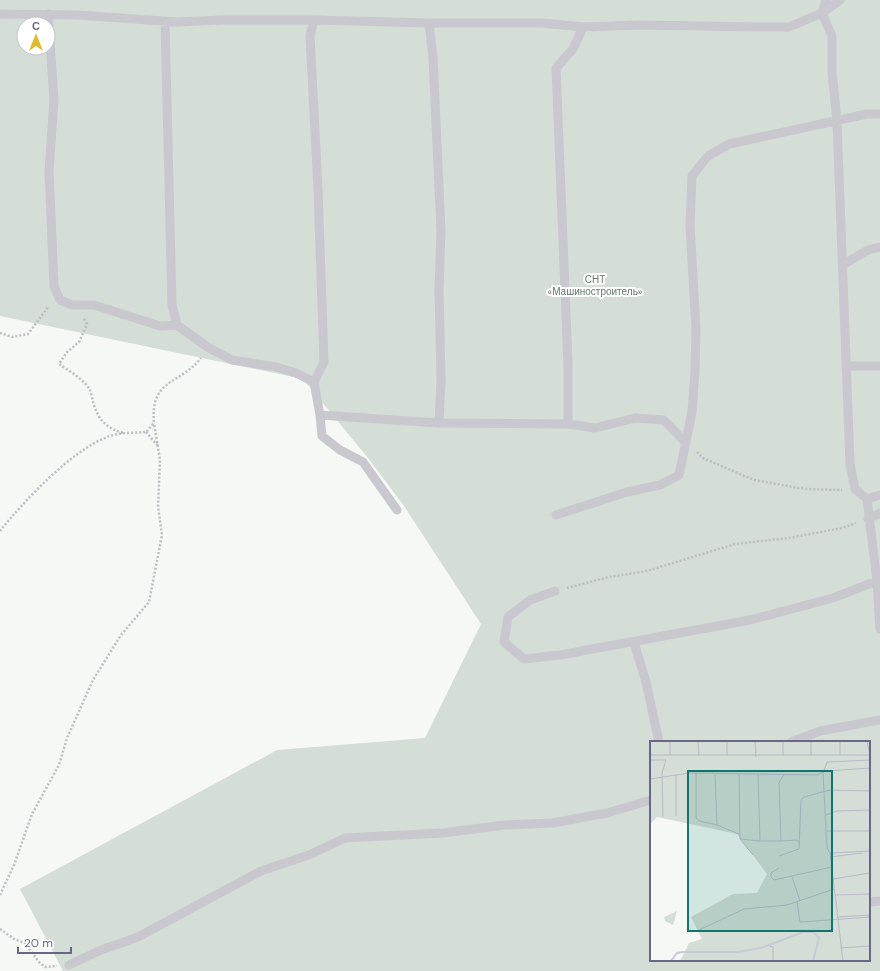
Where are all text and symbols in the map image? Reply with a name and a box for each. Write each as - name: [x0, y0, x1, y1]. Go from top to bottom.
- north arrow: [16, 16, 56, 56]
- text: С: [32, 19, 40, 33]
- park label: СНТ «Машиностроитель»: [548, 273, 643, 298]
- inset map: [650, 741, 870, 961]
- scale bar: [18, 929, 71, 955]
- text: 20 m: [24, 935, 53, 951]

